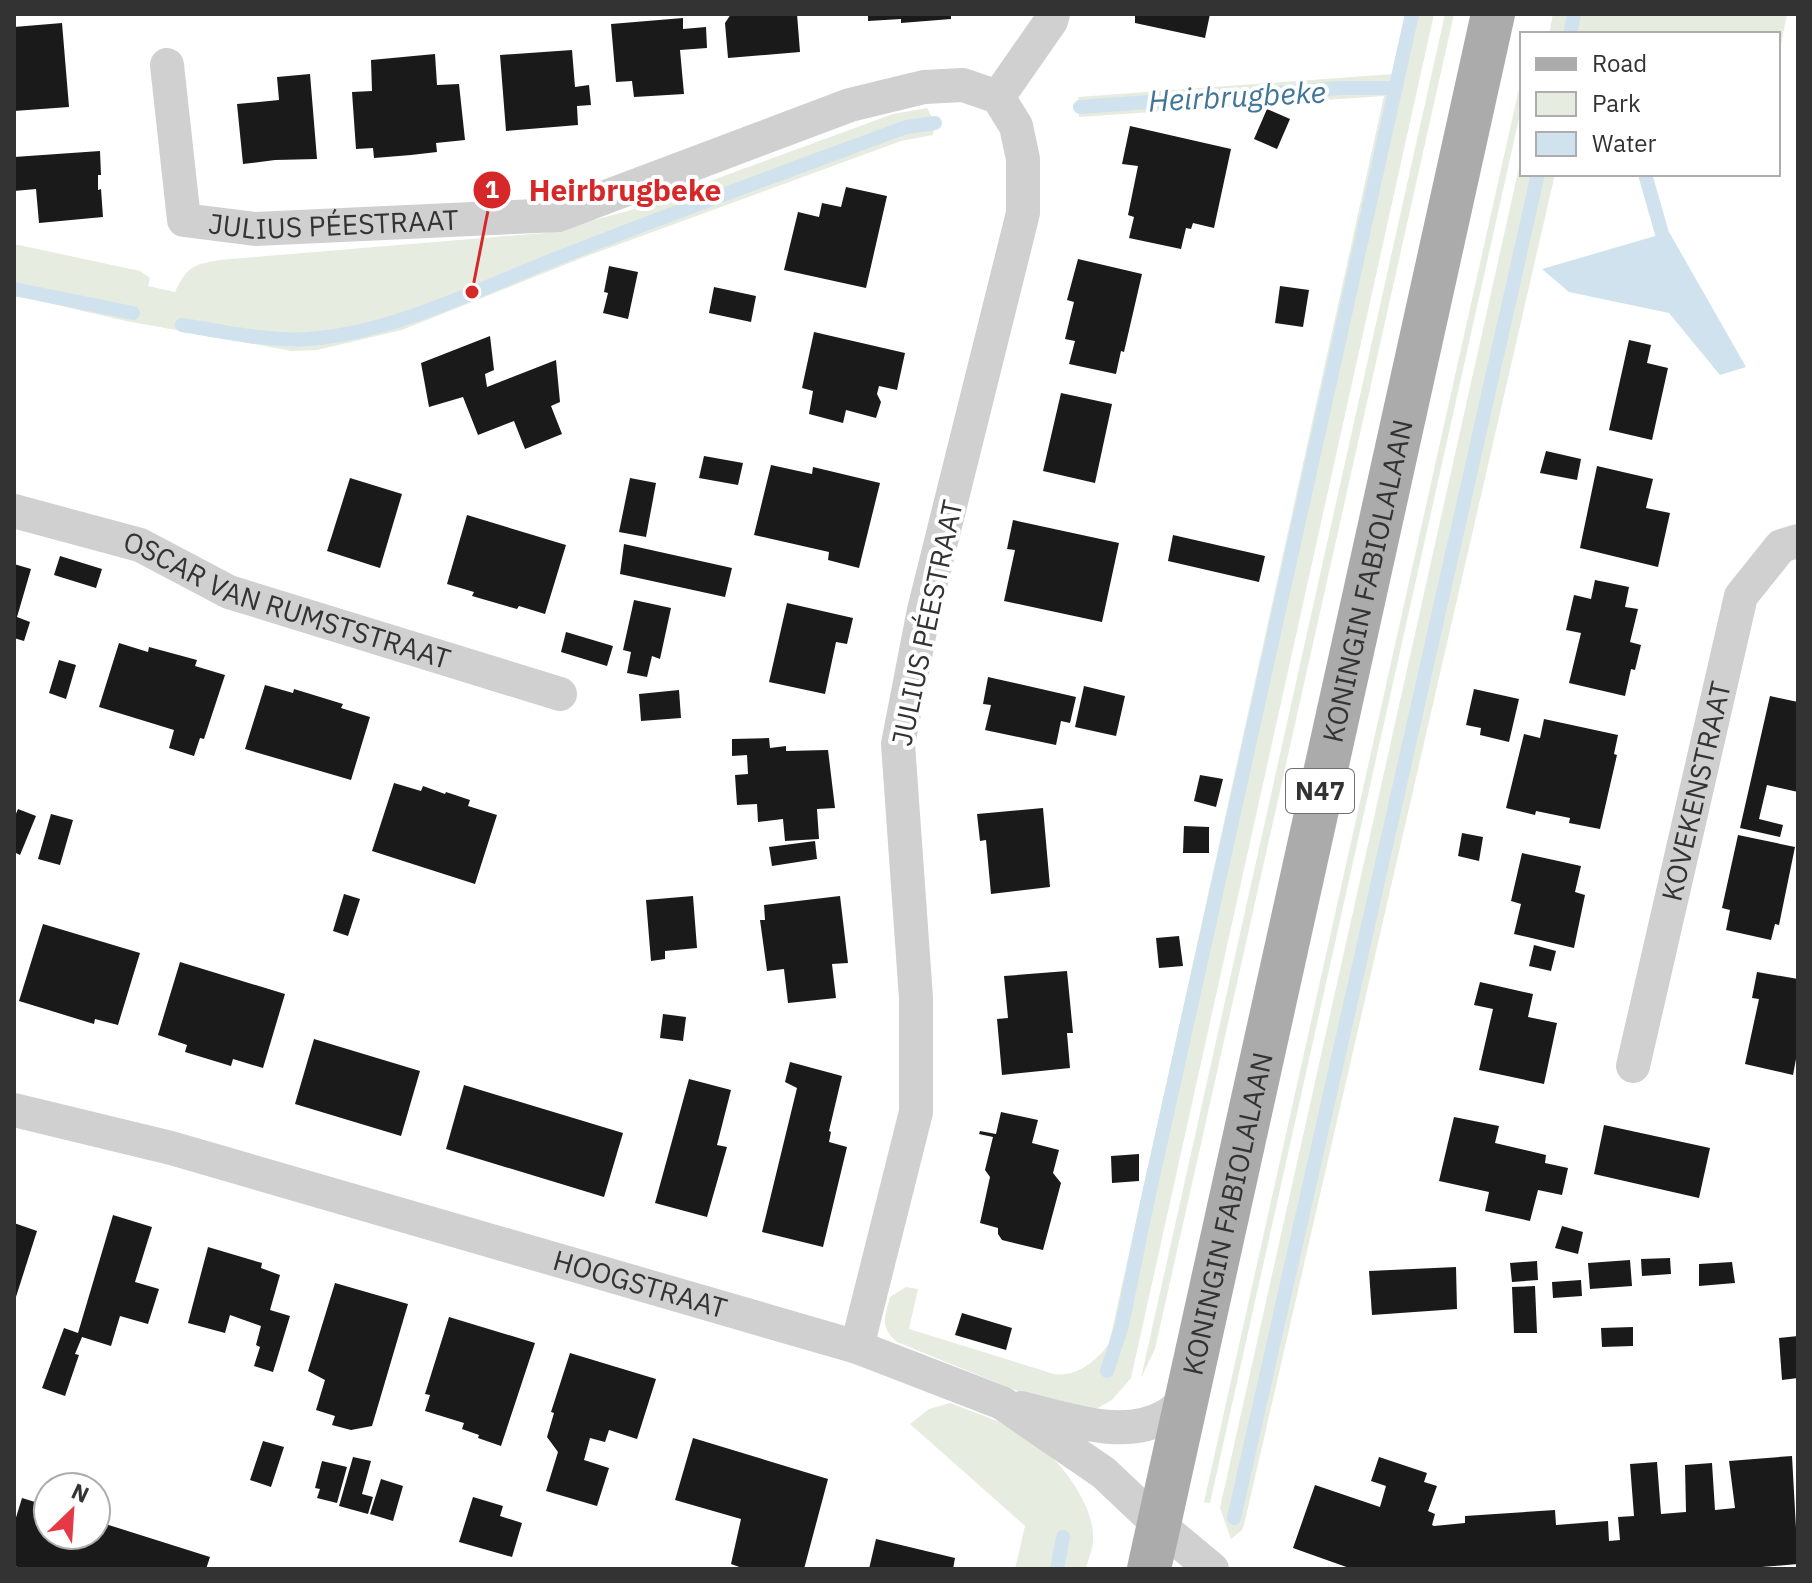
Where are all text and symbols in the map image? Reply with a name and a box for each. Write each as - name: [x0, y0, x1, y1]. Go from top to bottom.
- legend: [1520, 32, 1780, 176]
- text: Road: [1592, 47, 1647, 79]
- water label: Heirbrugbeke: [1147, 71, 1327, 120]
- text: Park: [1592, 87, 1641, 119]
- text: Water: [1592, 127, 1656, 159]
- callout: Heirbrugbeke: [472, 163, 737, 217]
- text: Heirbrugbeke: [529, 170, 721, 209]
- text: 1: [485, 173, 499, 205]
- street label: JULIUS PÉESTRAAT: [206, 201, 459, 247]
- street label: KONINGIN FABIOLALAAN: [1313, 416, 1421, 746]
- street label: JULIUS PÉESTRAAT: [882, 497, 971, 749]
- street label: OSCAR VAN RUMSTSTRAAT: [120, 522, 455, 677]
- street label: KOVEKENSTRAAT: [1653, 678, 1739, 904]
- road number: N47: [1286, 769, 1354, 813]
- street label: KONINGIN FABIOLALAAN: [1173, 1049, 1281, 1378]
- street label: HOOGSTRAAT: [549, 1241, 732, 1326]
- north arrow: [32, 1471, 112, 1551]
- text: N: [67, 1476, 94, 1509]

